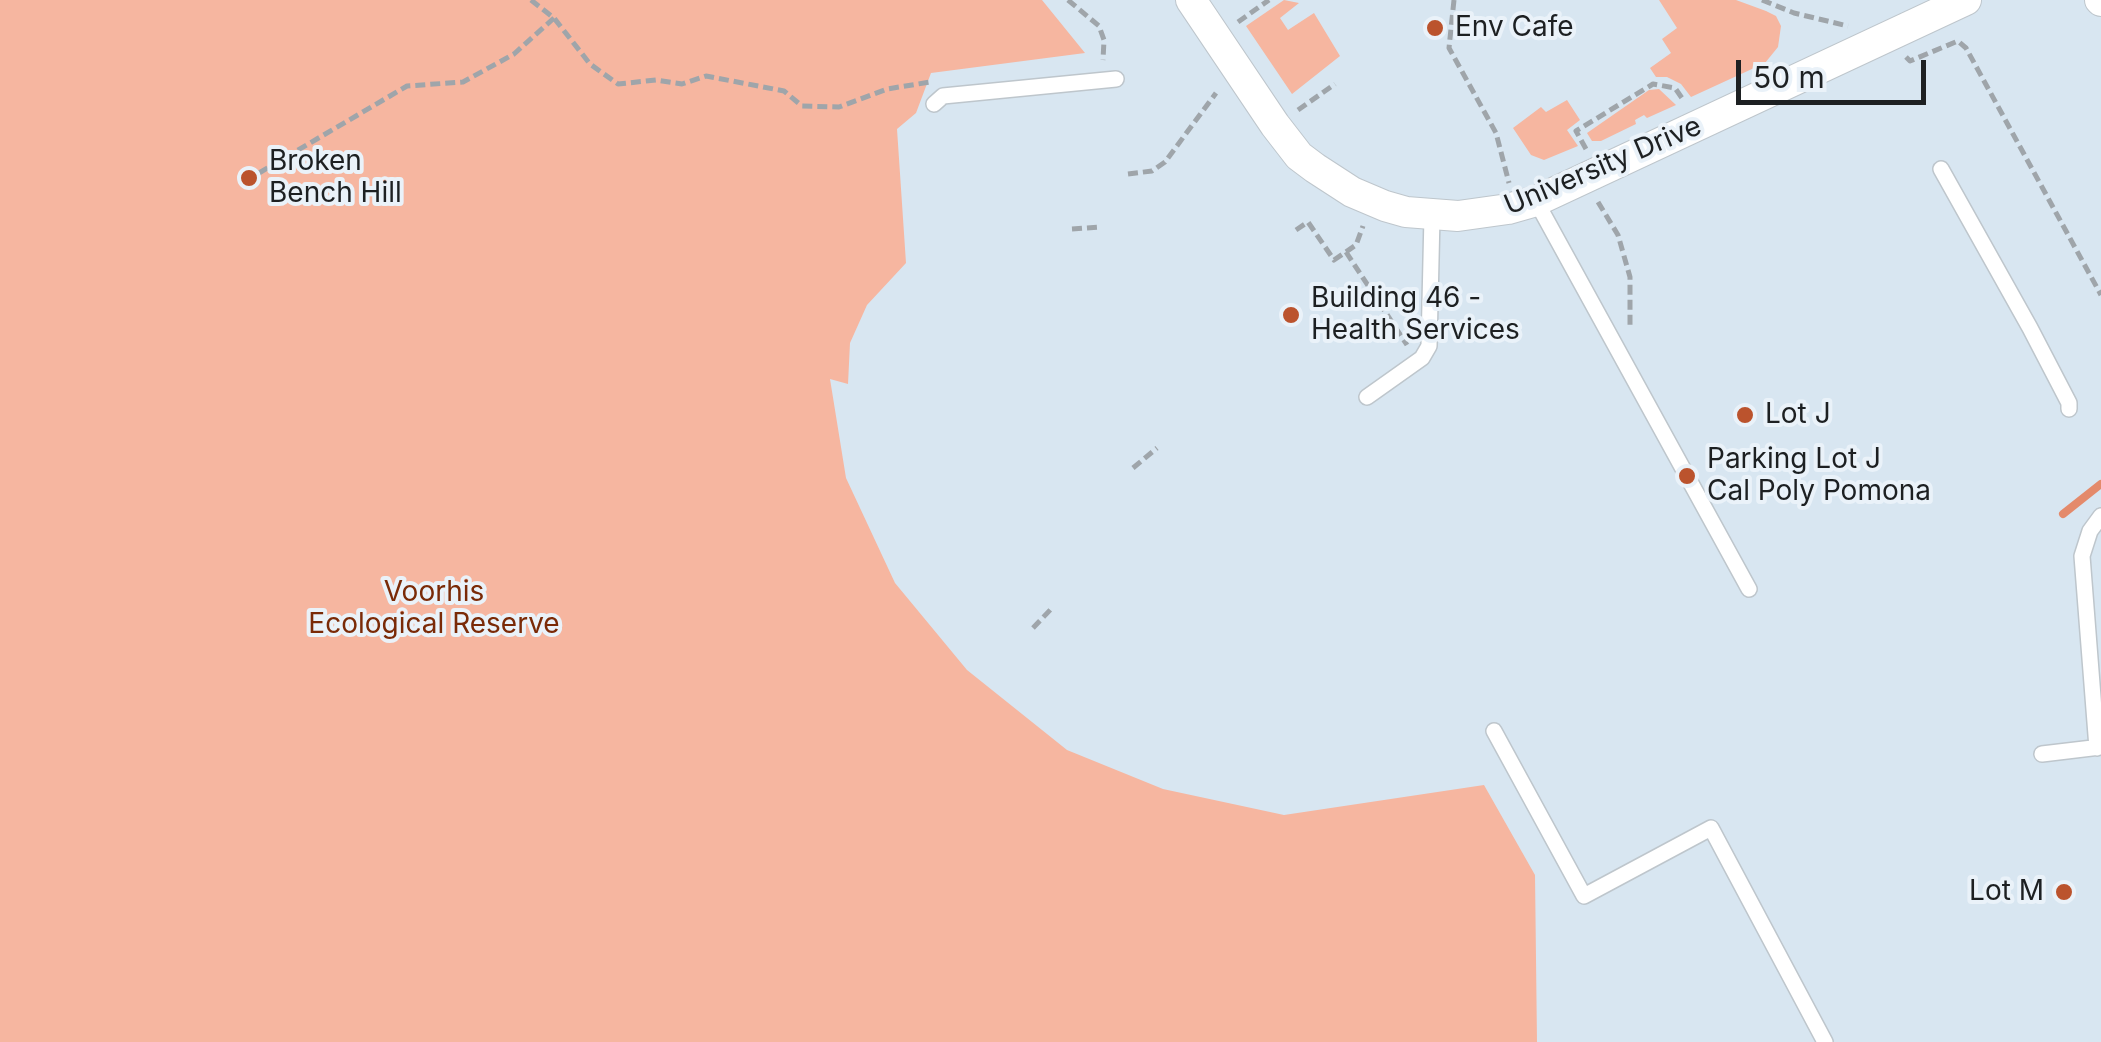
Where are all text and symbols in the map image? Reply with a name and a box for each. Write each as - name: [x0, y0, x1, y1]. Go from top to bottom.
- place label: Env Cafe: [1455, 11, 1574, 45]
- marker: Env Cafe: [1424, 17, 1446, 39]
- scale bar: [1741, 40, 1931, 102]
- text: 50 m: [1753, 59, 1825, 95]
- street label: University Drive: [1500, 109, 1706, 223]
- place label: Broken Bench Hill: [269, 145, 402, 211]
- marker: Broken Bench Hill: [238, 167, 260, 189]
- place label: Building 46 - Health Services: [1311, 282, 1520, 348]
- marker: Building 46 - Health Services: [1280, 304, 1302, 326]
- place label: Lot J: [1765, 398, 1831, 432]
- marker: Lot J: [1734, 404, 1756, 426]
- place label: Parking Lot J Cal Poly Pomona: [1707, 443, 1931, 509]
- marker: Parking Lot J Cal Poly Pomona: [1676, 465, 1698, 487]
- park label: Voorhis Ecological Reserve: [308, 576, 560, 642]
- place label: Lot M: [1969, 875, 2044, 909]
- marker: Lot M: [2053, 881, 2075, 903]

